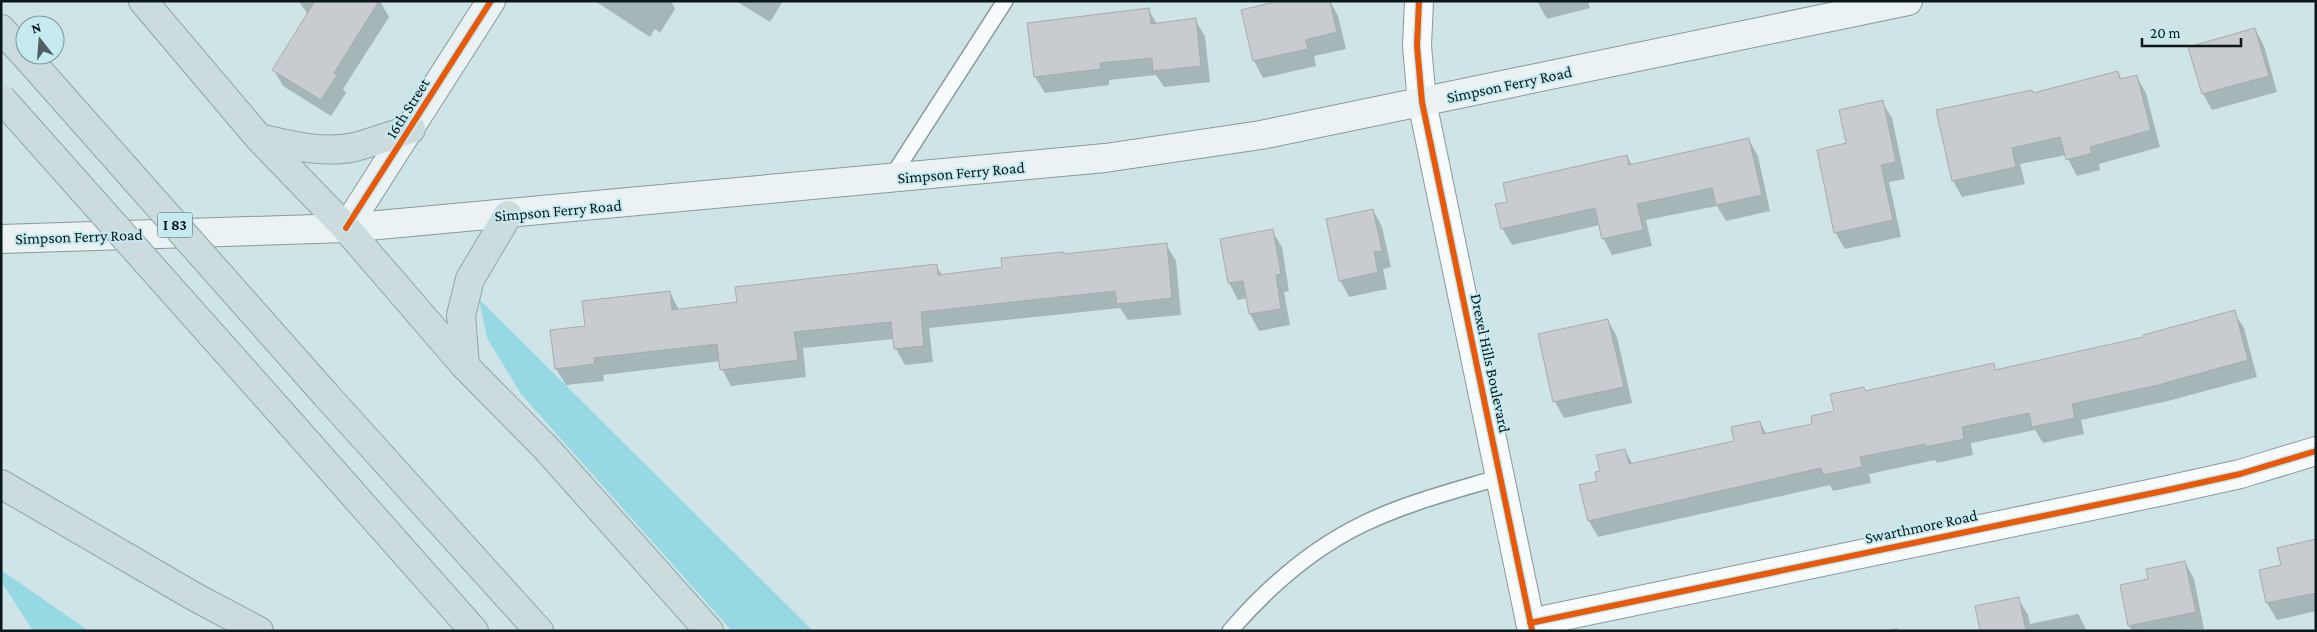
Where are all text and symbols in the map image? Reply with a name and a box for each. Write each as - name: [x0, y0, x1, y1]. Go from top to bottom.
- north arrow: [15, 15, 65, 65]
- scale bar: [2142, 15, 2241, 47]
- text: N: [29, 18, 44, 37]
- text: 20 m: [2150, 25, 2181, 41]
- street label: Simpson Ferry Road: [1445, 63, 1574, 107]
- street label: 16th Street: [382, 74, 433, 141]
- street label: Simpson Ferry Road: [897, 158, 1026, 188]
- street label: Simpson Ferry Road: [494, 196, 623, 226]
- road number: I 83: [158, 212, 192, 238]
- street label: Simpson Ferry Road: [15, 226, 144, 248]
- street label: Drexel Hills Boulevard: [1467, 292, 1514, 435]
- street label: Swarthmore Road: [1863, 506, 1979, 547]

